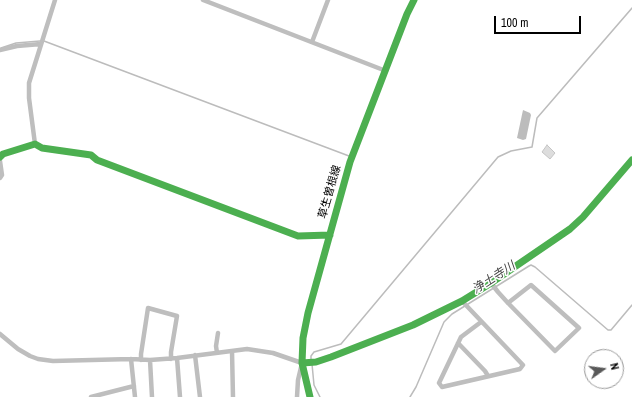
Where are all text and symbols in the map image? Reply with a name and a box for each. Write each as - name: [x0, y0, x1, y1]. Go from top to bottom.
- scale bar: [496, 8, 583, 34]
- text: 100 m: [501, 15, 528, 31]
- street label: 草生曽根線: [316, 164, 344, 220]
- water label: 浄土寺川: [470, 259, 518, 297]
- north arrow: [584, 349, 624, 389]
- text: N: [607, 361, 622, 371]

